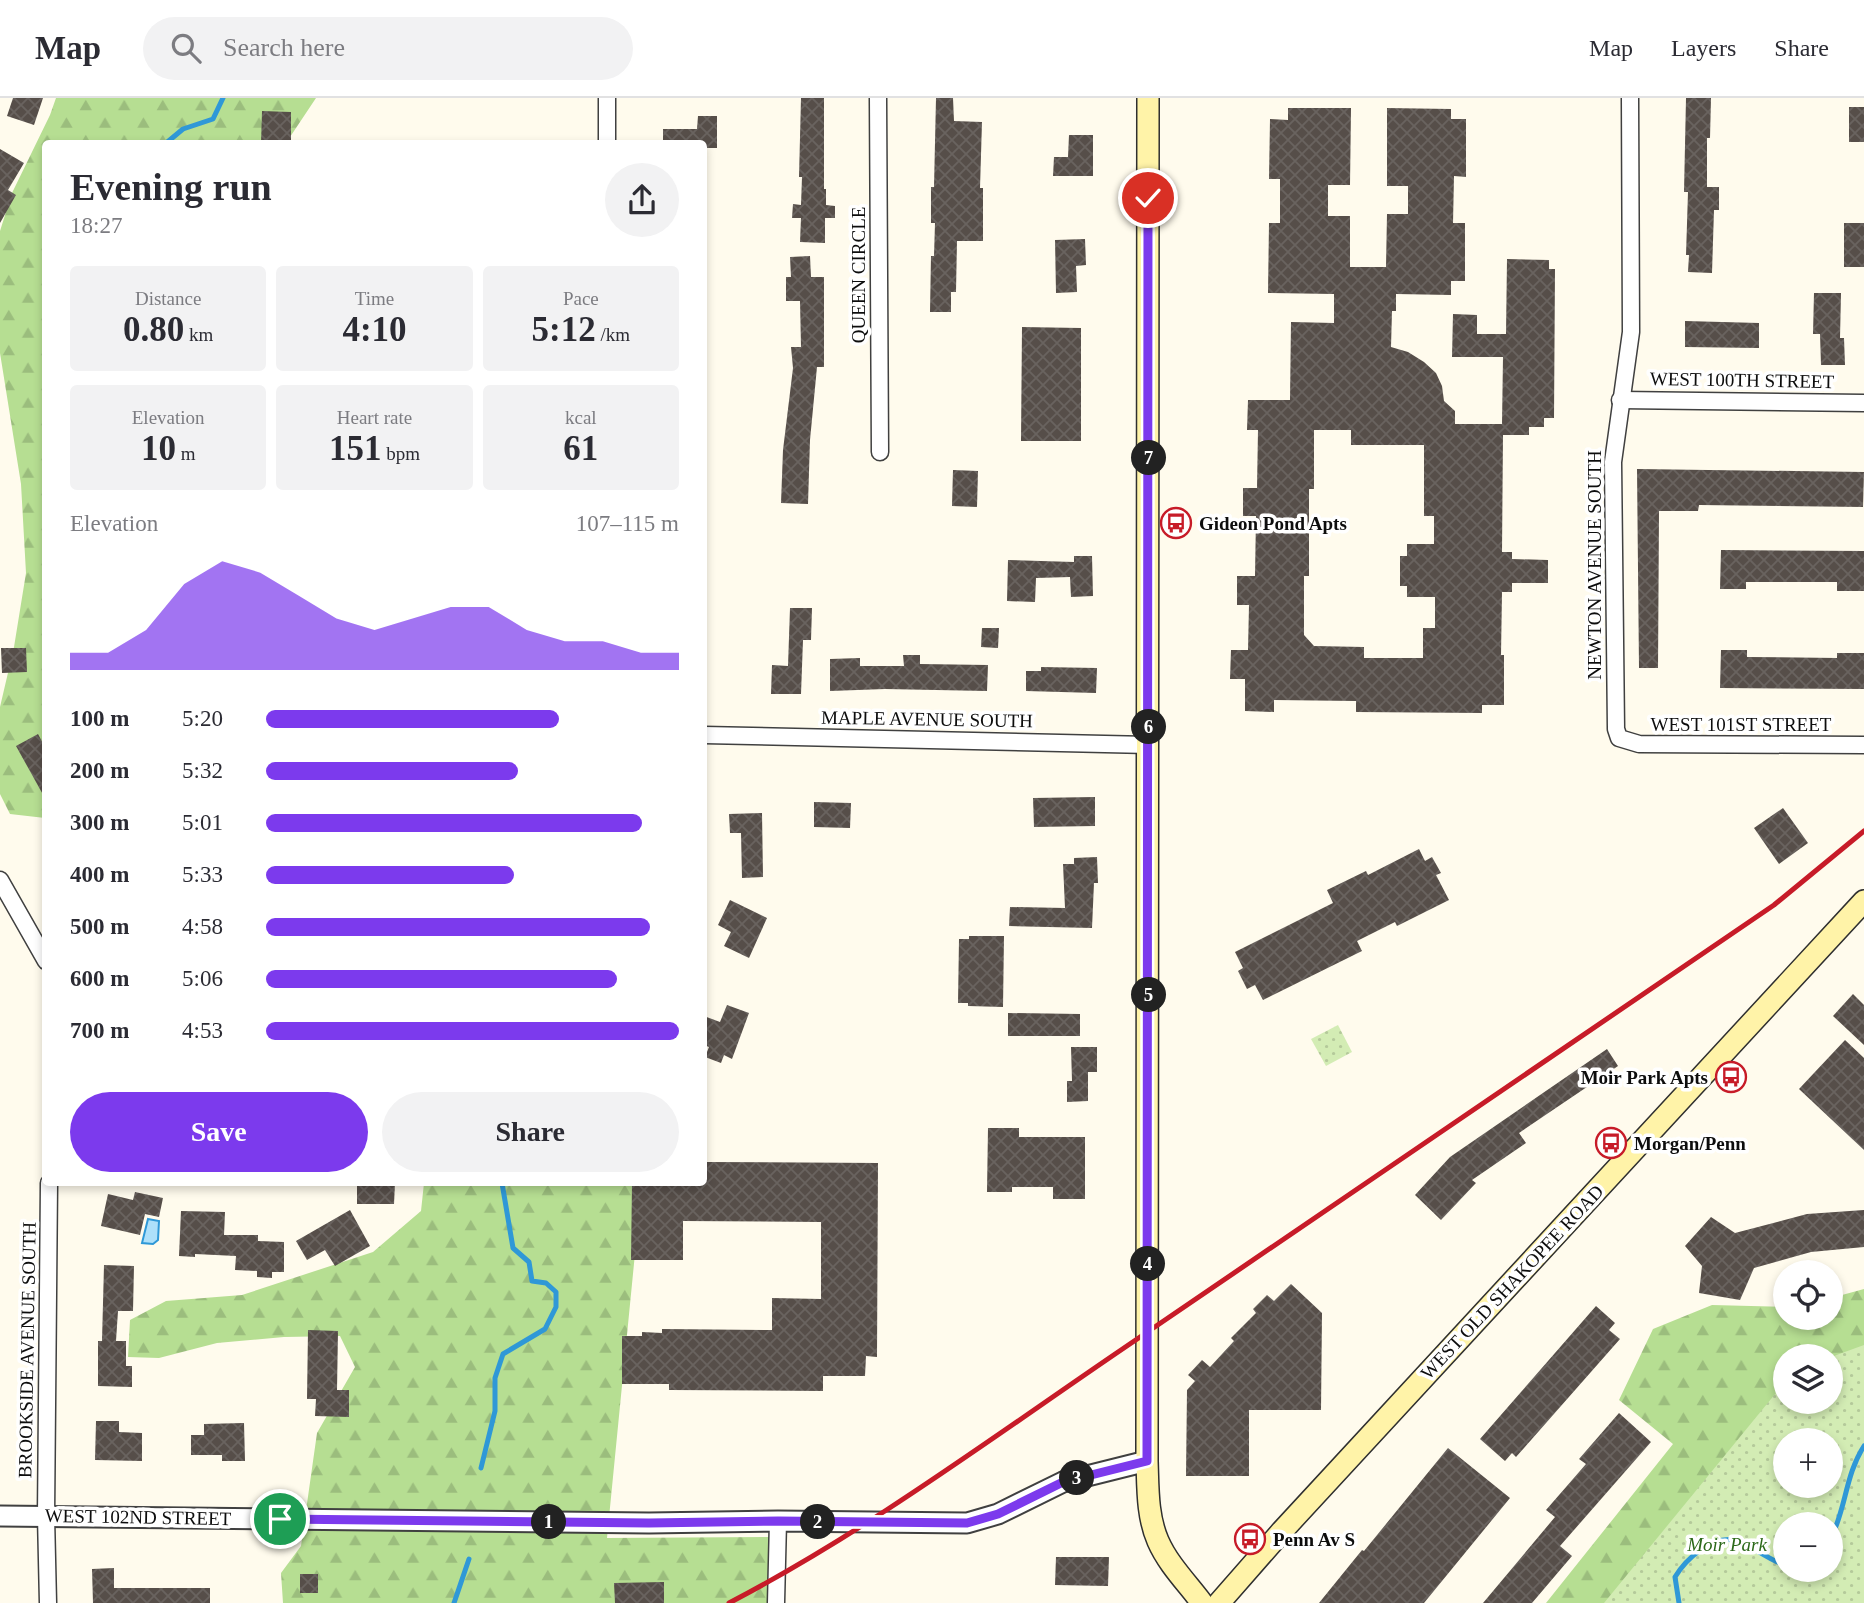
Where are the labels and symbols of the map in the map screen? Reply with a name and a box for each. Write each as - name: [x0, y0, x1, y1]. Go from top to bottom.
- pin: [1118, 168, 1178, 228]
- street label: QUEEN CIRCLE: [848, 207, 869, 343]
- street label: WEST 100TH STREET: [1650, 368, 1835, 392]
- pin: 7: [1132, 440, 1166, 476]
- street label: NEWTON AVENUE SOUTH: [1584, 450, 1605, 680]
- bus stop icon: Gideon Pond Apts: [1159, 506, 1193, 540]
- place label: Gideon Pond Apts: [1199, 513, 1347, 534]
- street label: MAPLE AVENUE SOUTH: [821, 707, 1033, 731]
- pin: 6: [1132, 710, 1166, 744]
- street label: WEST 101ST STREET: [1651, 714, 1832, 735]
- pin: 5: [1132, 978, 1166, 1012]
- bus stop icon: Moir Park Apts: [1714, 1060, 1748, 1094]
- place label: Moir Park Apts: [1581, 1067, 1708, 1088]
- bus stop icon: Morgan/Penn: [1594, 1126, 1628, 1160]
- place label: Morgan/Penn: [1634, 1133, 1746, 1154]
- street label: WEST OLD SHAKOPEE ROAD: [1416, 1181, 1608, 1383]
- street label: BROOKSIDE AVENUE SOUTH: [14, 1221, 40, 1478]
- pin: 4: [1130, 1246, 1166, 1282]
- pin: 3: [1060, 1460, 1094, 1496]
- pin: [250, 1489, 310, 1549]
- pin: 1: [532, 1504, 566, 1540]
- pin: 2: [800, 1504, 836, 1540]
- street label: WEST 102ND STREET: [45, 1505, 232, 1529]
- bus stop icon: Penn Av S: [1233, 1522, 1267, 1556]
- place label: Penn Av S: [1273, 1529, 1355, 1550]
- park label: Moir Park: [1686, 1534, 1767, 1555]

